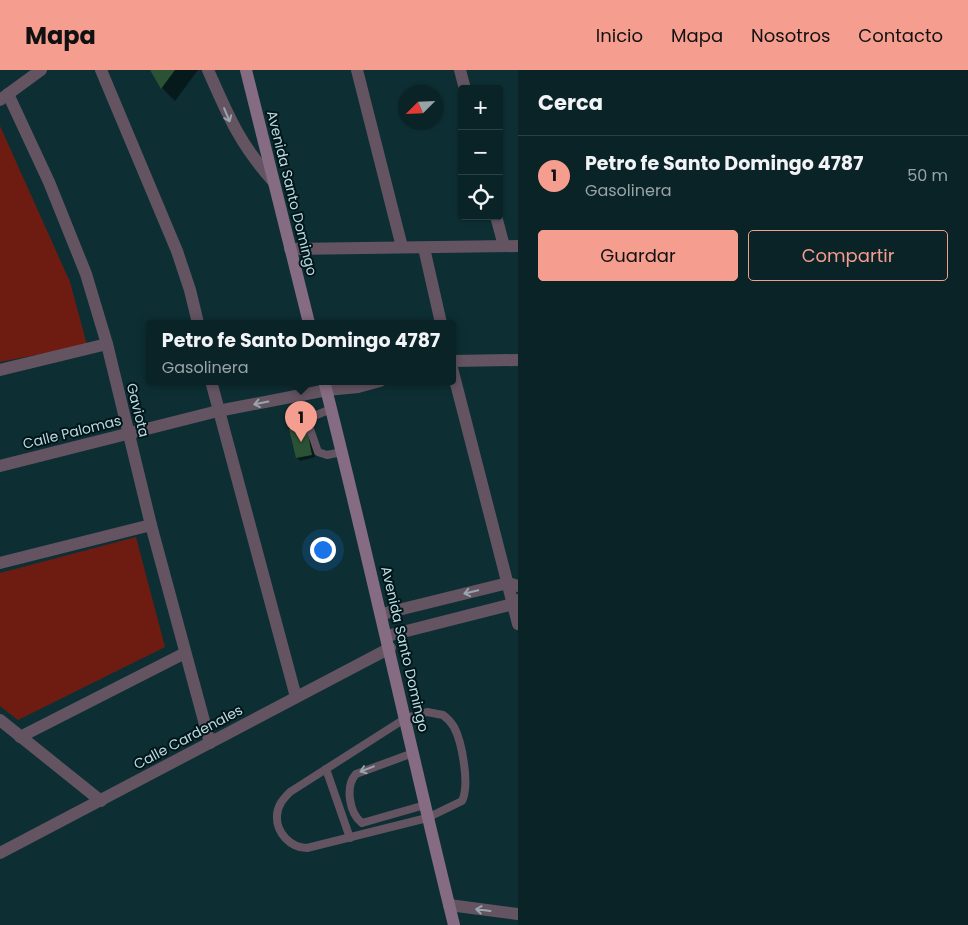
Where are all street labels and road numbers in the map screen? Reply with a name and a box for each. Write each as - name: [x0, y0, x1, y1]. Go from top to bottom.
- street label: Avenida Santo Domingo: [262, 108, 322, 278]
- street label: Gaviota: [122, 381, 154, 439]
- street label: Calle Palomas: [21, 410, 123, 454]
- street label: Avenida Santo Domingo: [376, 564, 434, 734]
- street label: Calle Cardenales: [130, 700, 246, 774]

